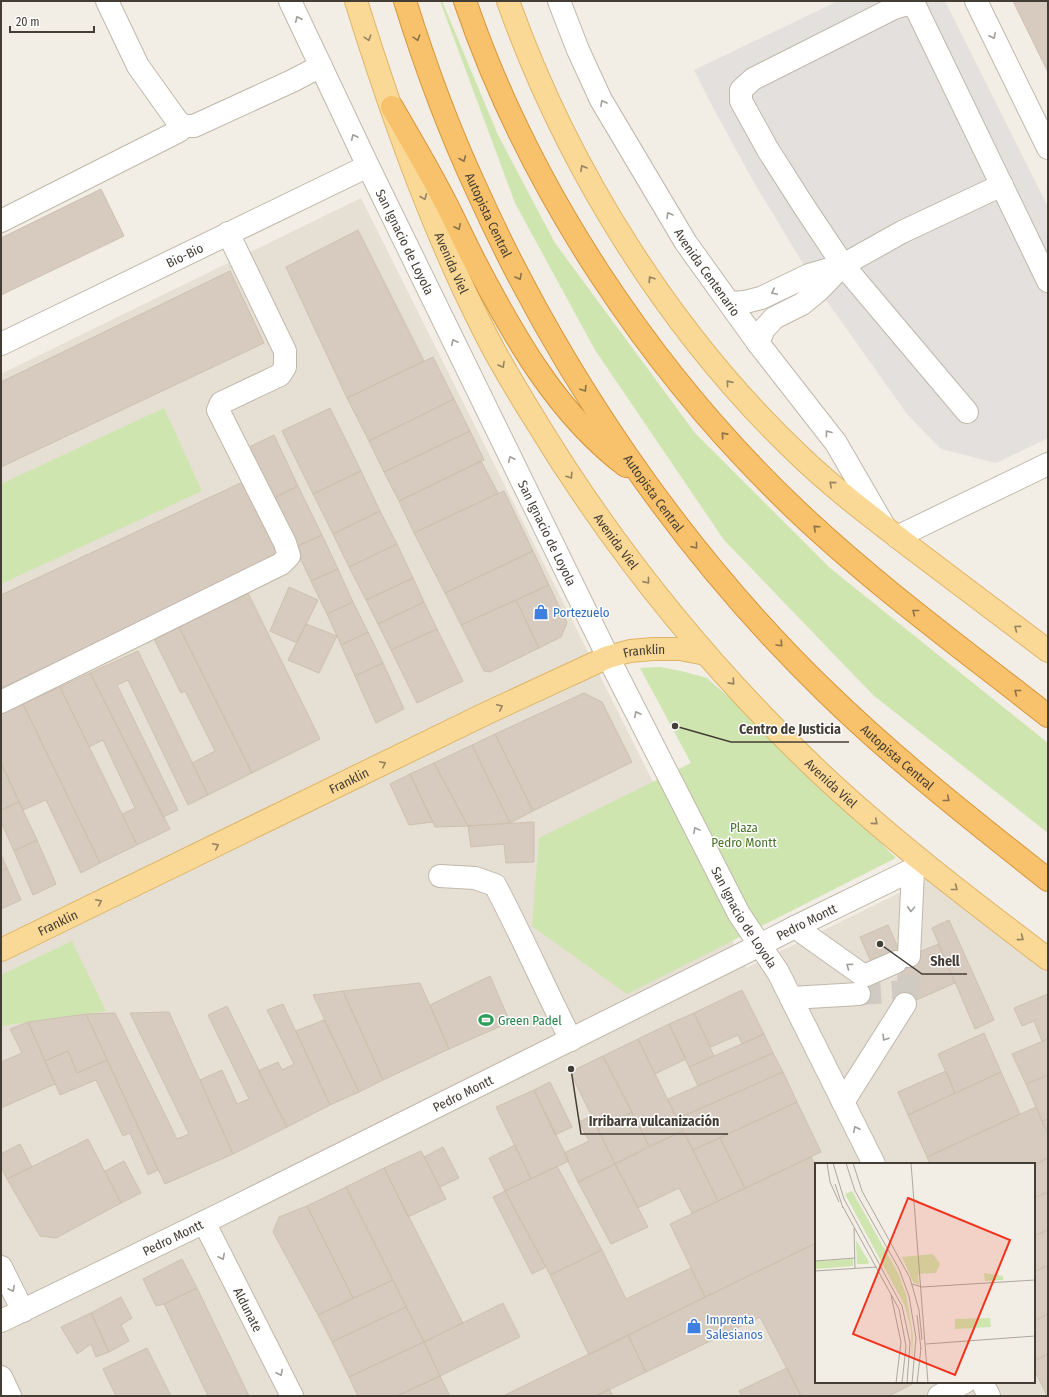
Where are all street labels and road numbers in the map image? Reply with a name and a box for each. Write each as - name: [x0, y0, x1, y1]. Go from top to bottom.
- street label: Autopista Central: [463, 170, 516, 260]
- street label: San Ignacio de Loyola: [373, 187, 437, 297]
- street label: Avenida Centenario: [672, 226, 744, 319]
- street label: Avenida Viel: [432, 230, 472, 296]
- street label: Bio-Bio: [164, 240, 206, 270]
- street label: Autopista Central: [621, 452, 688, 535]
- street label: San Ignacio de Loyola: [515, 478, 579, 588]
- street label: Avenida Viel: [591, 510, 642, 572]
- street label: Franklin: [621, 642, 665, 660]
- street label: Autopista Central: [858, 721, 937, 793]
- street label: Avenida Viel: [802, 755, 861, 811]
- street label: Franklin: [327, 764, 371, 796]
- street label: San Ignacio de Loyola: [709, 864, 780, 971]
- street label: Pedro Montt: [774, 900, 840, 943]
- street label: Franklin: [35, 906, 80, 938]
- street label: Pedro Montt: [430, 1072, 496, 1115]
- street label: Pedro Montt: [140, 1216, 206, 1258]
- street label: Aldunate: [231, 1285, 266, 1334]

